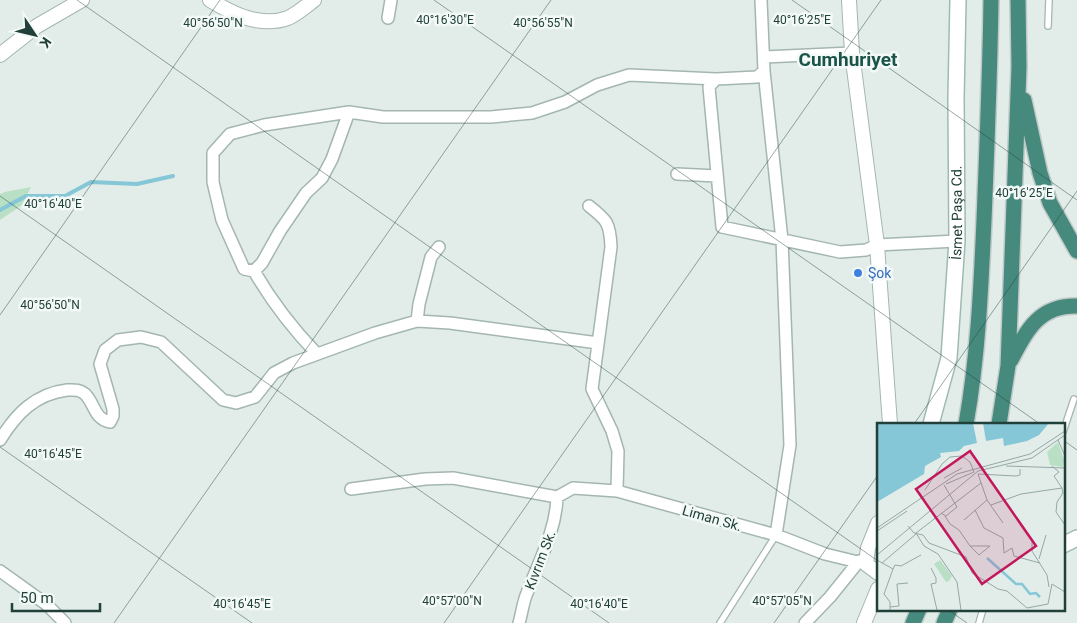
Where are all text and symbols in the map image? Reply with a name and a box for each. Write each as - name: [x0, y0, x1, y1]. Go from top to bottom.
- north arrow: [10, 10, 60, 60]
- text: 40°16'30"E: [416, 13, 474, 27]
- text: 40°16'25"E: [773, 13, 831, 27]
- text: 40°56'50"N: [183, 16, 243, 30]
- text: 40°56'55"N: [513, 16, 573, 30]
- text: K: [36, 34, 55, 51]
- district label: Cumhuriyet: [799, 48, 898, 71]
- street label: İsmet Paşa Cd.: [948, 165, 965, 260]
- text: 40°16'25"E: [995, 186, 1053, 200]
- text: 40°16'40"E: [24, 197, 82, 211]
- place label: Şok: [868, 265, 892, 281]
- marker: Şok: [852, 267, 864, 279]
- text: 40°56'50"N: [20, 298, 80, 312]
- inset map: [877, 423, 1064, 610]
- text: 40°16'45"E: [24, 447, 82, 461]
- street label: Liman Sk.: [680, 502, 744, 534]
- street label: Kıvrım Sk.: [521, 528, 559, 592]
- scale bar: [12, 580, 100, 612]
- text: 50 m: [20, 589, 54, 607]
- text: 40°57'00"N: [422, 594, 482, 608]
- text: 40°57'05"N: [752, 594, 812, 608]
- text: 40°16'45"E: [213, 597, 271, 611]
- text: 40°16'40"E: [570, 597, 628, 611]

